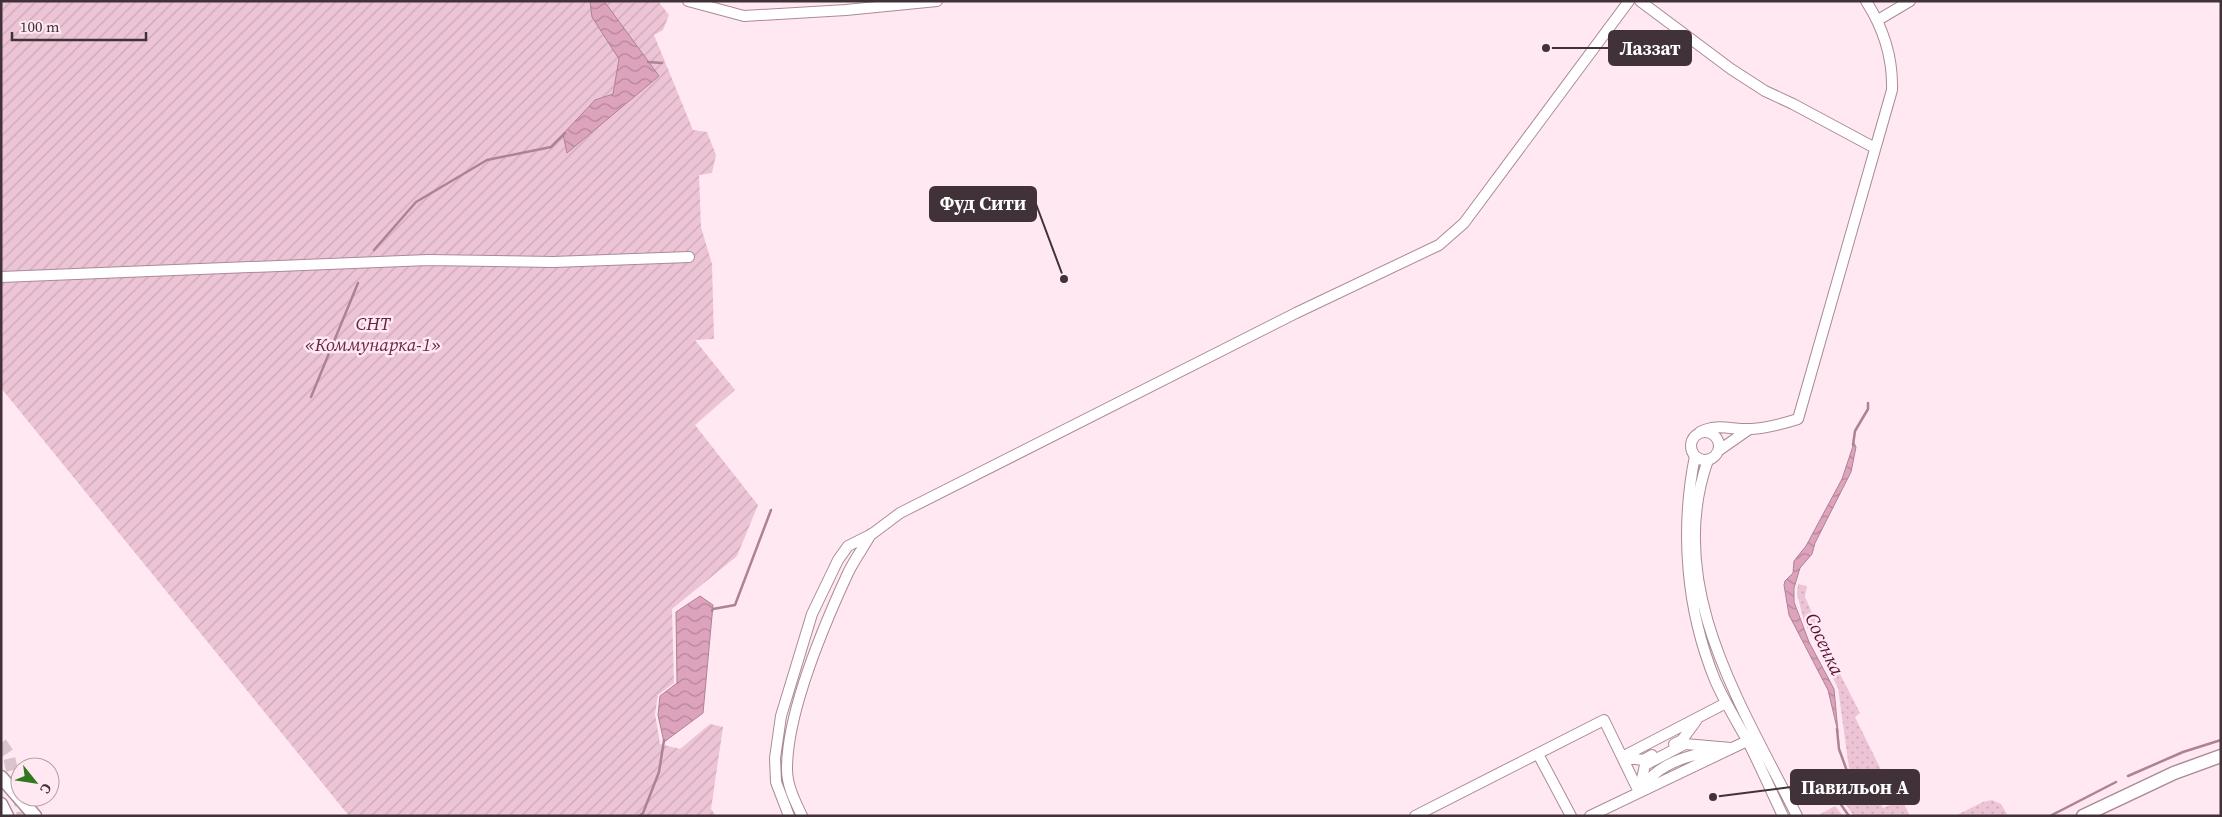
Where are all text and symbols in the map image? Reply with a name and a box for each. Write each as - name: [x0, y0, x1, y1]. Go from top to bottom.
- scale bar: [12, 10, 146, 42]
- text: 100 m: [20, 16, 60, 37]
- callout: Лаззат: [1609, 31, 1691, 65]
- text: Лаззат: [1619, 35, 1681, 61]
- callout: Фуд Сити: [930, 187, 1036, 221]
- text: Фуд Сити: [940, 190, 1026, 216]
- park label: СНТ «Коммунарка-1»: [305, 311, 441, 357]
- water label: Сосенка: [1799, 609, 1851, 679]
- north arrow: [10, 757, 60, 807]
- callout: Павильон А: [1791, 770, 1919, 804]
- text: Павильон А: [1801, 774, 1909, 800]
- text: С: [35, 780, 57, 798]

